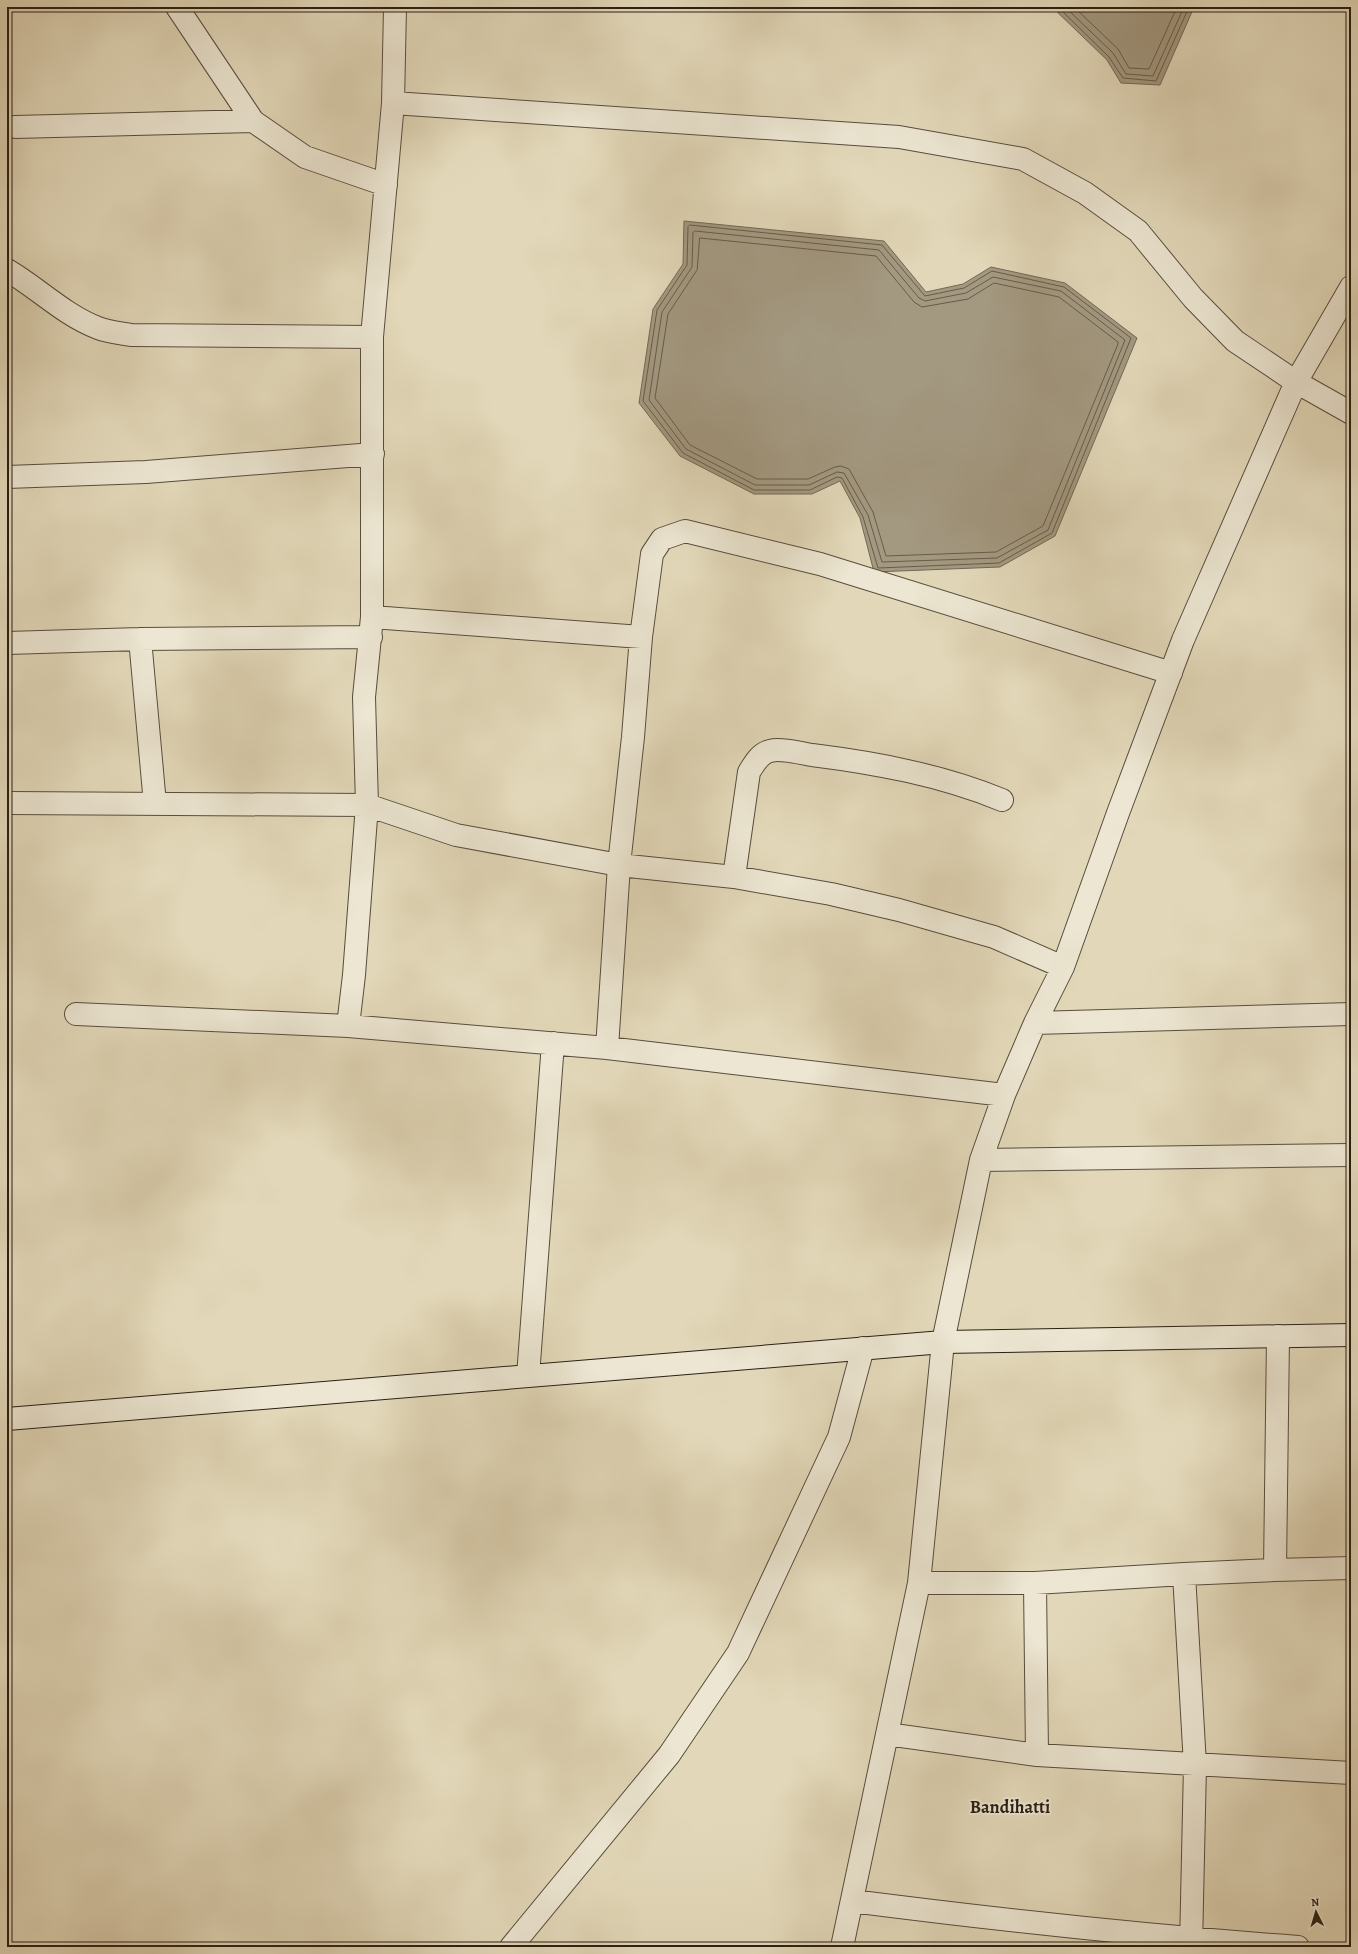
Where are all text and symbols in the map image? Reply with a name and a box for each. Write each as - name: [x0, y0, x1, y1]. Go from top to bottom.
- district label: Bandihatti: [970, 1795, 1050, 1819]
- north arrow: [1296, 1892, 1336, 1932]
- text: N: [1311, 1895, 1320, 1910]

